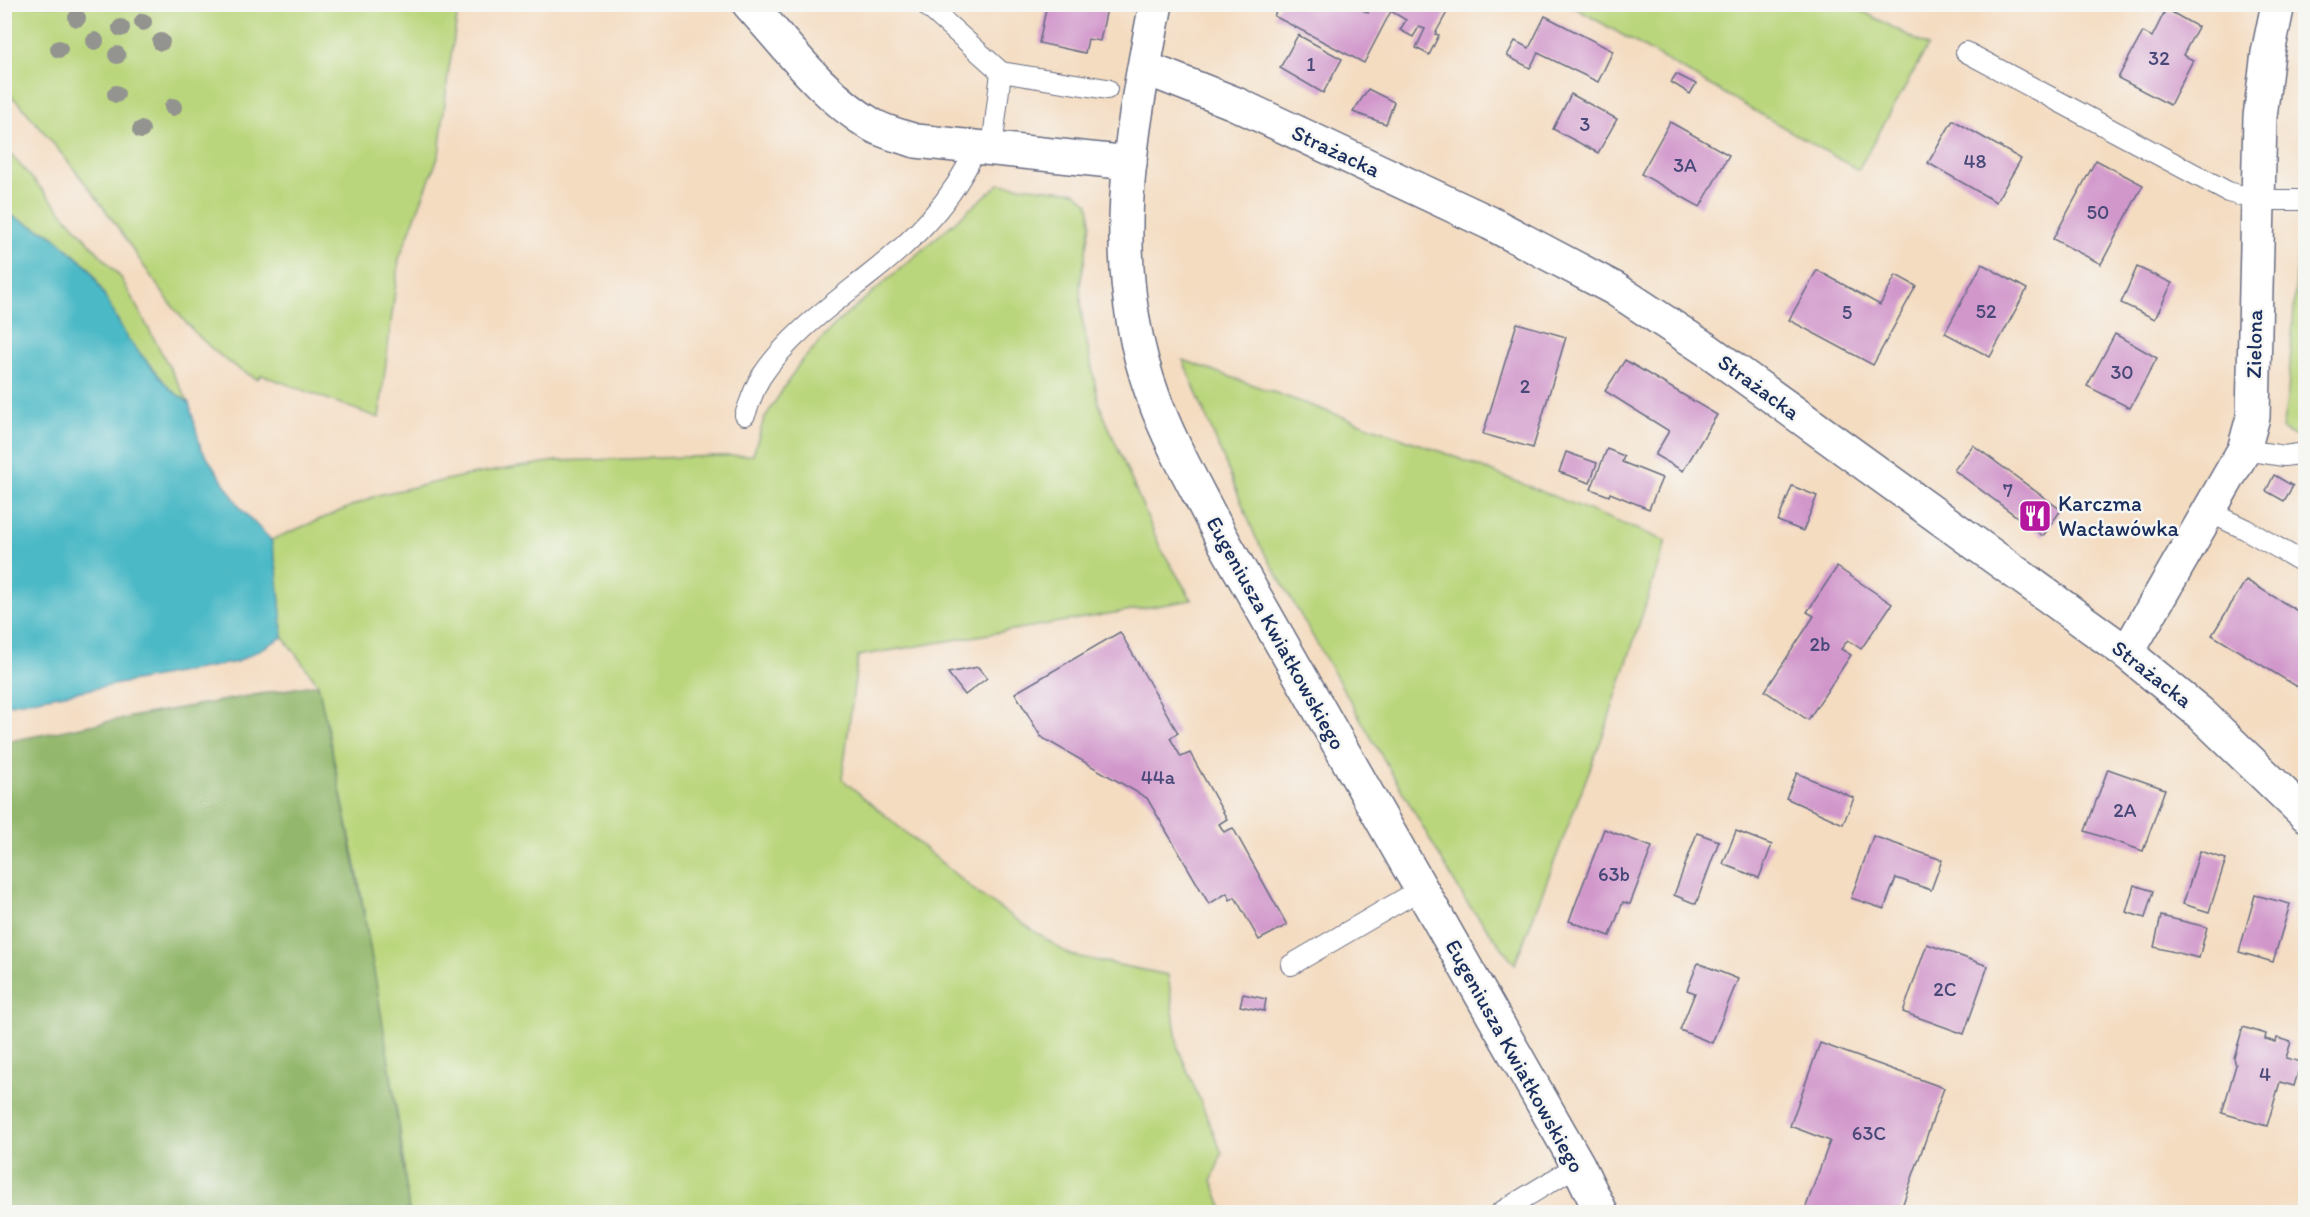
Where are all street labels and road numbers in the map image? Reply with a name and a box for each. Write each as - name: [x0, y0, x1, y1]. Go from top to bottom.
- street label: Strażacka: [1287, 119, 1385, 183]
- street label: Zielona: [2240, 309, 2268, 379]
- street label: Strażacka: [1713, 348, 1806, 426]
- street label: Eugeniusza Kwiatkowskiego: [1200, 511, 1352, 755]
- street label: Strażacka: [2106, 634, 2198, 714]
- street label: Eugeniusza Kwiatkowskiego: [1439, 934, 1591, 1178]

